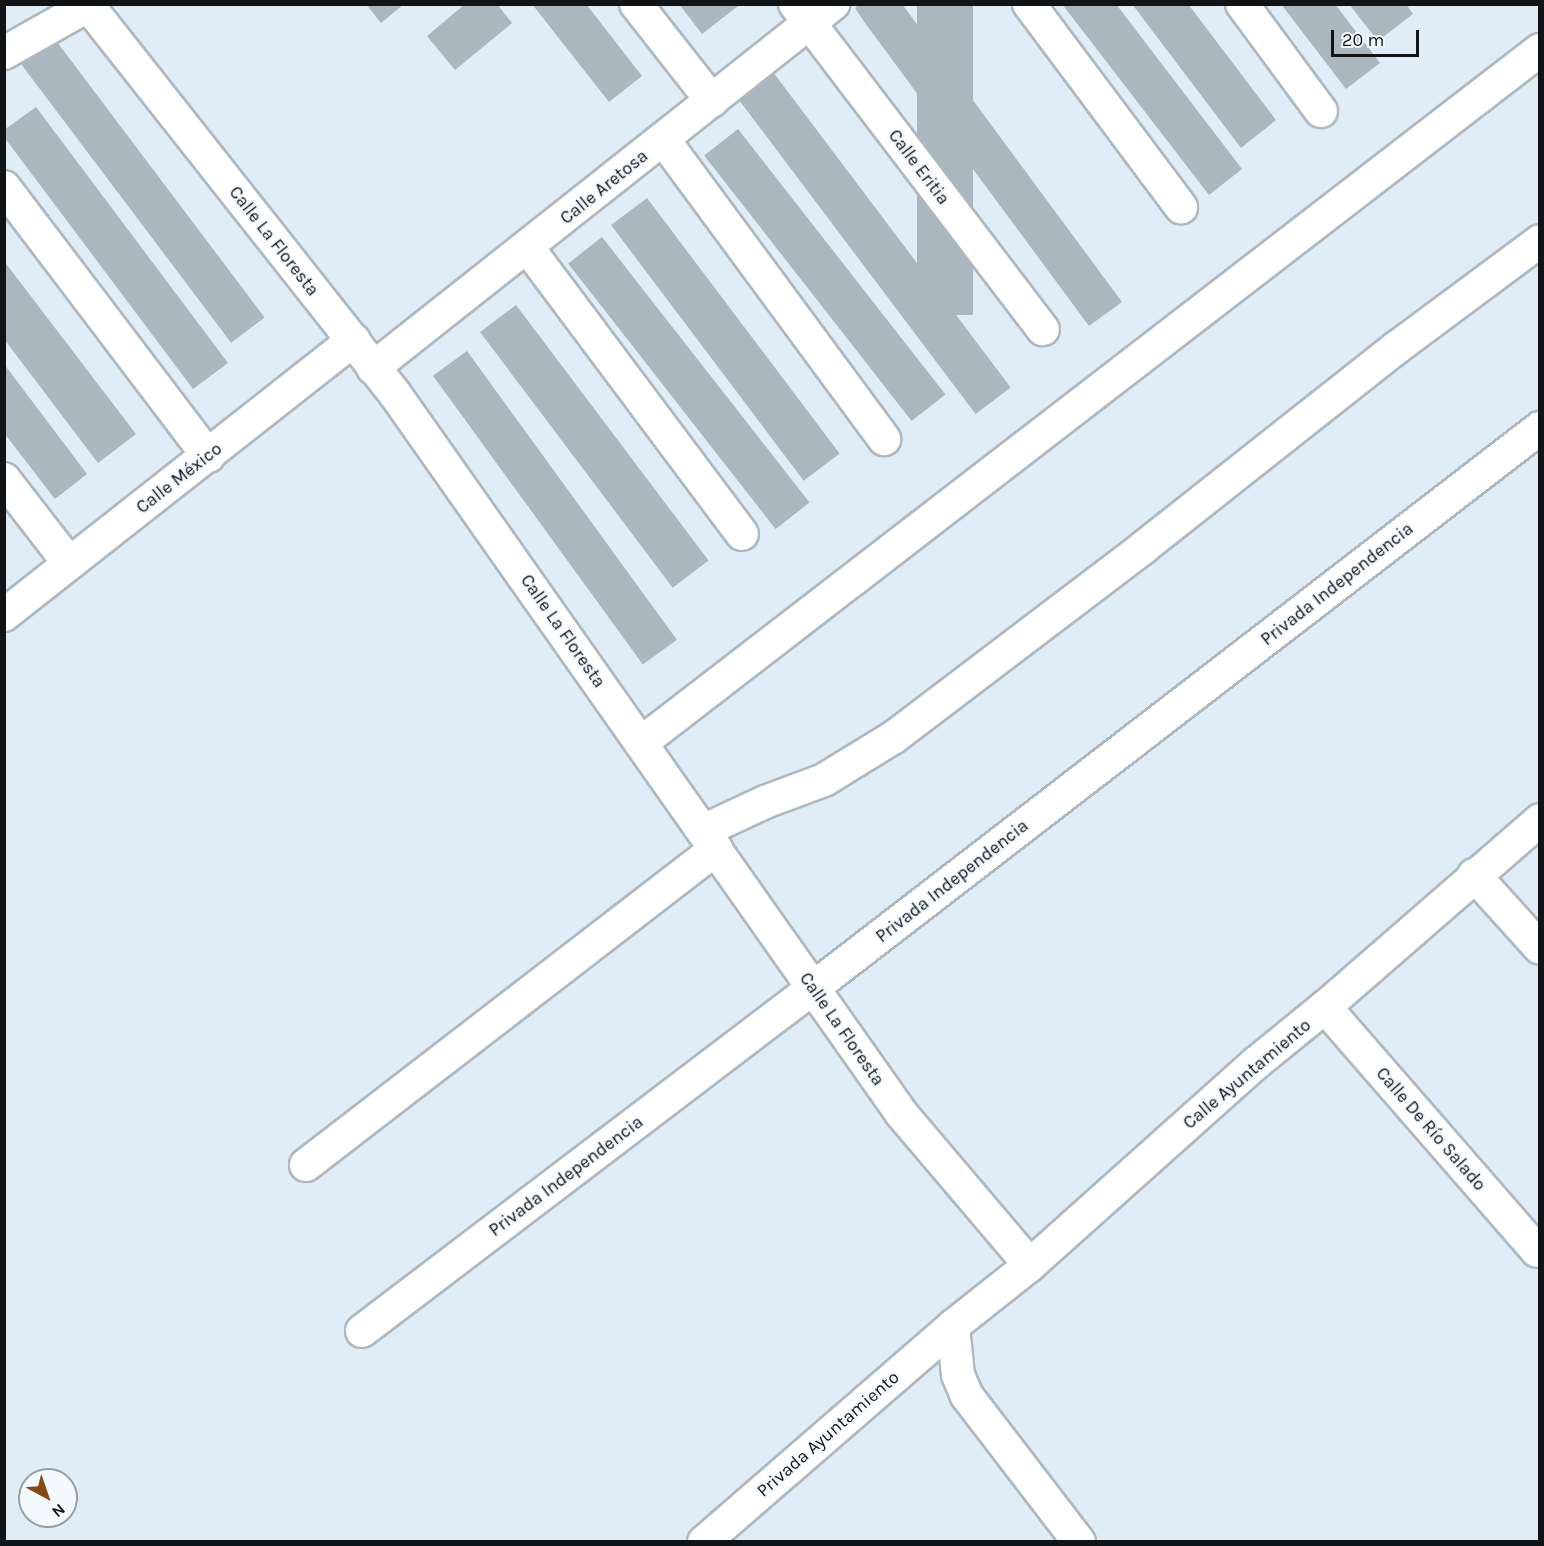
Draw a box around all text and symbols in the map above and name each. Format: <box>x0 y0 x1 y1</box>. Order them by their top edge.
scale bar <box>1334 18 1422 56</box>
text: 20 m <box>1342 29 1384 51</box>
street label: Calle Eritia <box>884 125 954 209</box>
street label: Calle Aretosa <box>556 145 652 229</box>
street label: Calle La Floresta <box>224 182 324 300</box>
street label: Calle México <box>132 438 226 518</box>
street label: Privada Independencia <box>1257 518 1417 650</box>
street label: Calle La Floresta <box>516 570 610 692</box>
street label: Privada Independencia <box>872 815 1032 947</box>
street label: Calle La Floresta <box>795 968 889 1090</box>
street label: Calle Ayuntamiento <box>1179 1014 1315 1134</box>
street label: Calle De Río Salado <box>1371 1063 1491 1195</box>
street label: Privada Independencia <box>485 1111 647 1241</box>
street label: Privada Ayuntamiento <box>753 1366 903 1502</box>
north arrow <box>18 1468 78 1528</box>
text: N <box>48 1500 69 1522</box>

